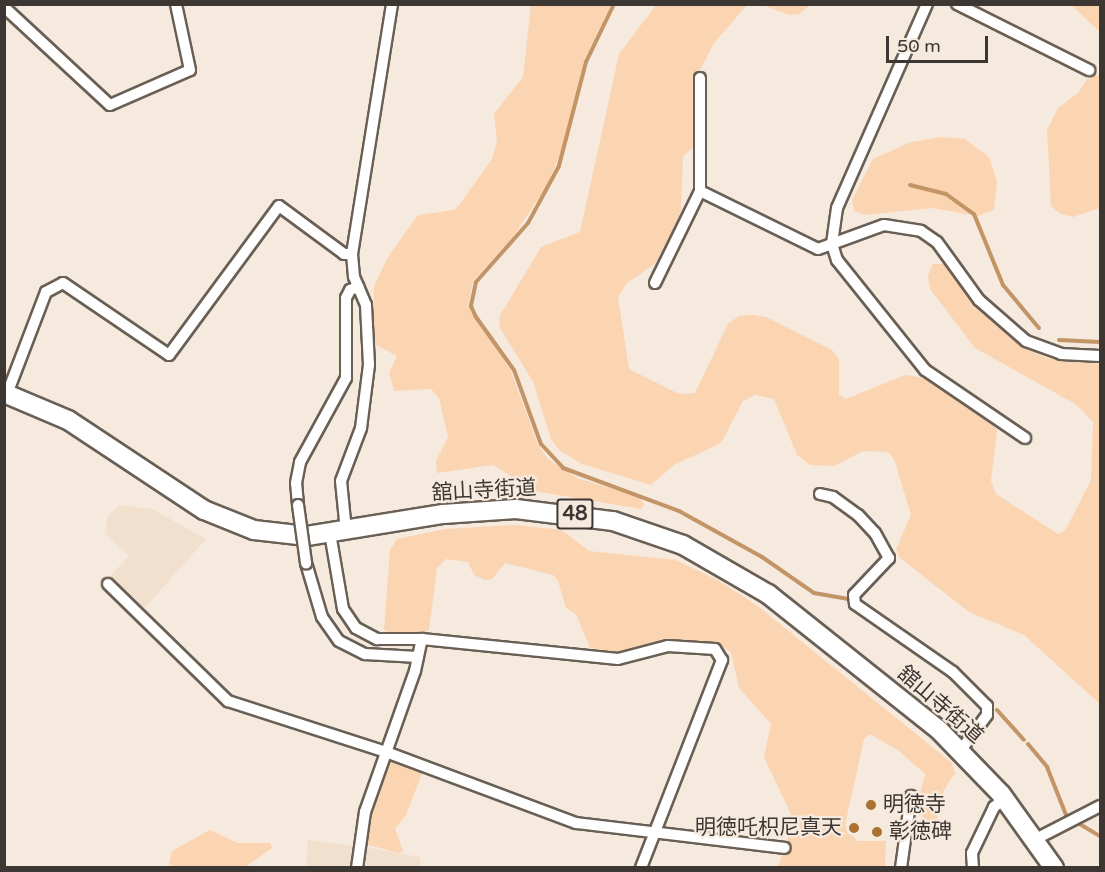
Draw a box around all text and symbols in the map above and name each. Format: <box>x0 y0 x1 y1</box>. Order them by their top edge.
scale bar <box>889 24 991 62</box>
text: 50 m <box>897 35 941 57</box>
street label: 舘山寺街道 <box>431 476 537 506</box>
road number: 48 <box>556 497 594 531</box>
street label: 舘山寺街道 <box>892 661 988 749</box>
place label: 明徳寺 <box>883 792 946 818</box>
marker: 明徳寺 <box>864 798 878 812</box>
place label: 明徳吒枳尼真天 <box>695 815 842 841</box>
place label: 彰徳碑 <box>889 819 952 845</box>
marker: 明徳吒枳尼真天 <box>847 821 861 835</box>
marker: 彰徳碑 <box>870 825 884 839</box>

